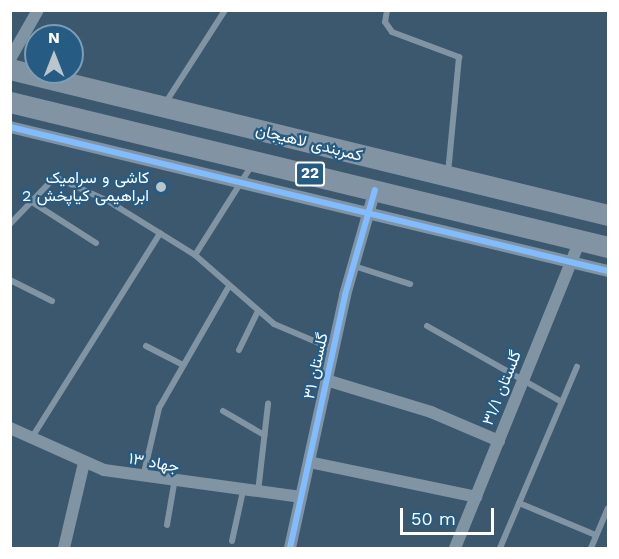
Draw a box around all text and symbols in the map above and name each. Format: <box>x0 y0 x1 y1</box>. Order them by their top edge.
north arrow <box>24 24 84 84</box>
text: N <box>48 28 60 47</box>
street label: کمربندی لاهیجان <box>254 120 364 166</box>
road number: 22 <box>295 162 325 186</box>
place label: کاشی و سرامیک ابراهيمی کیاپخش 2 <box>22 168 149 206</box>
marker: کاشی و سرامیک ابراهيمی کیاپخش 2 <box>154 180 168 194</box>
street label: گلستان ۳۱ <box>300 331 332 401</box>
street label: گلستان ۳۱/۱ <box>478 348 526 428</box>
street label: جهاد ۱۳ <box>127 449 181 477</box>
scale bar <box>403 496 498 534</box>
text: 50 m <box>411 508 456 529</box>

